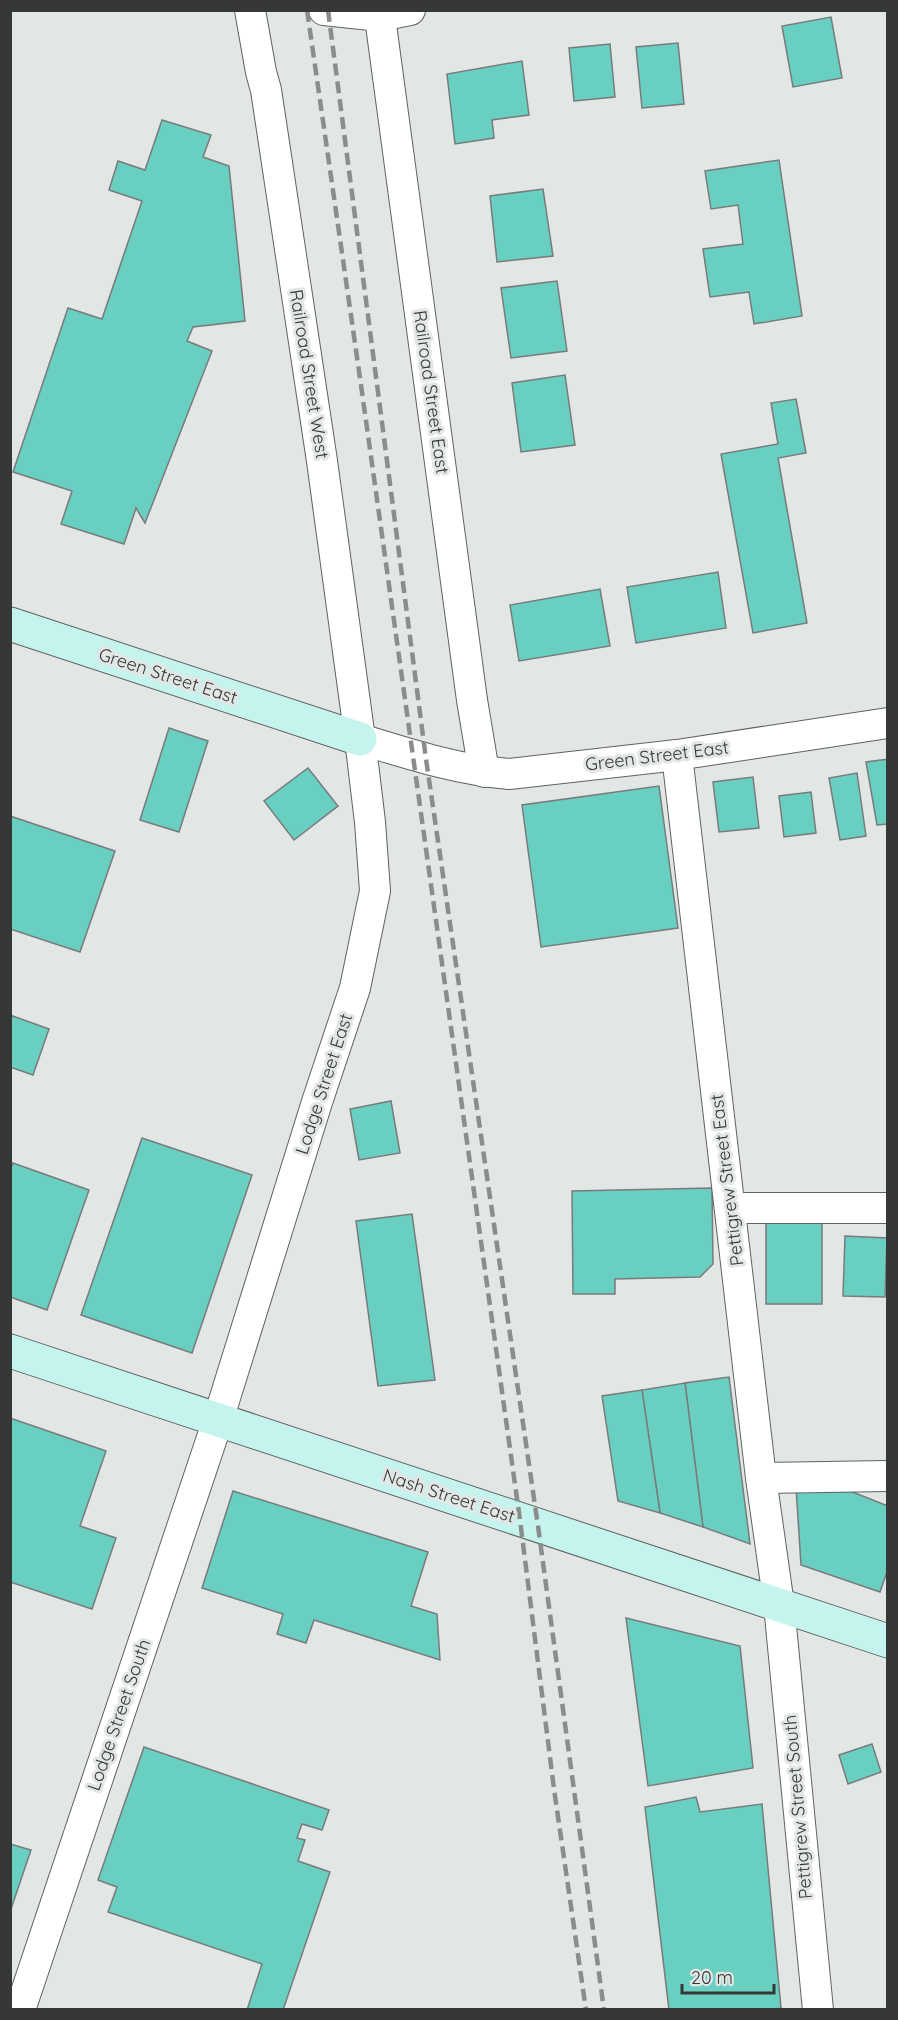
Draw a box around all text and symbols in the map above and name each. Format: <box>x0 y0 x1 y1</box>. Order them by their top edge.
street label: Railroad Street West <box>285 288 334 460</box>
street label: Railroad Street East <box>409 309 454 475</box>
street label: Green Street East <box>96 642 240 709</box>
street label: Green Street East <box>584 735 730 776</box>
street label: Lodge Street East <box>290 1010 357 1157</box>
street label: Pettigrew Street East <box>705 1093 748 1267</box>
street label: Nash Street East <box>380 1463 518 1528</box>
street label: Lodge Street South <box>82 1636 155 1794</box>
street label: Pettigrew Street South <box>778 1714 817 1900</box>
scale bar <box>682 1957 774 1995</box>
text: 20 m <box>691 1966 733 1989</box>

